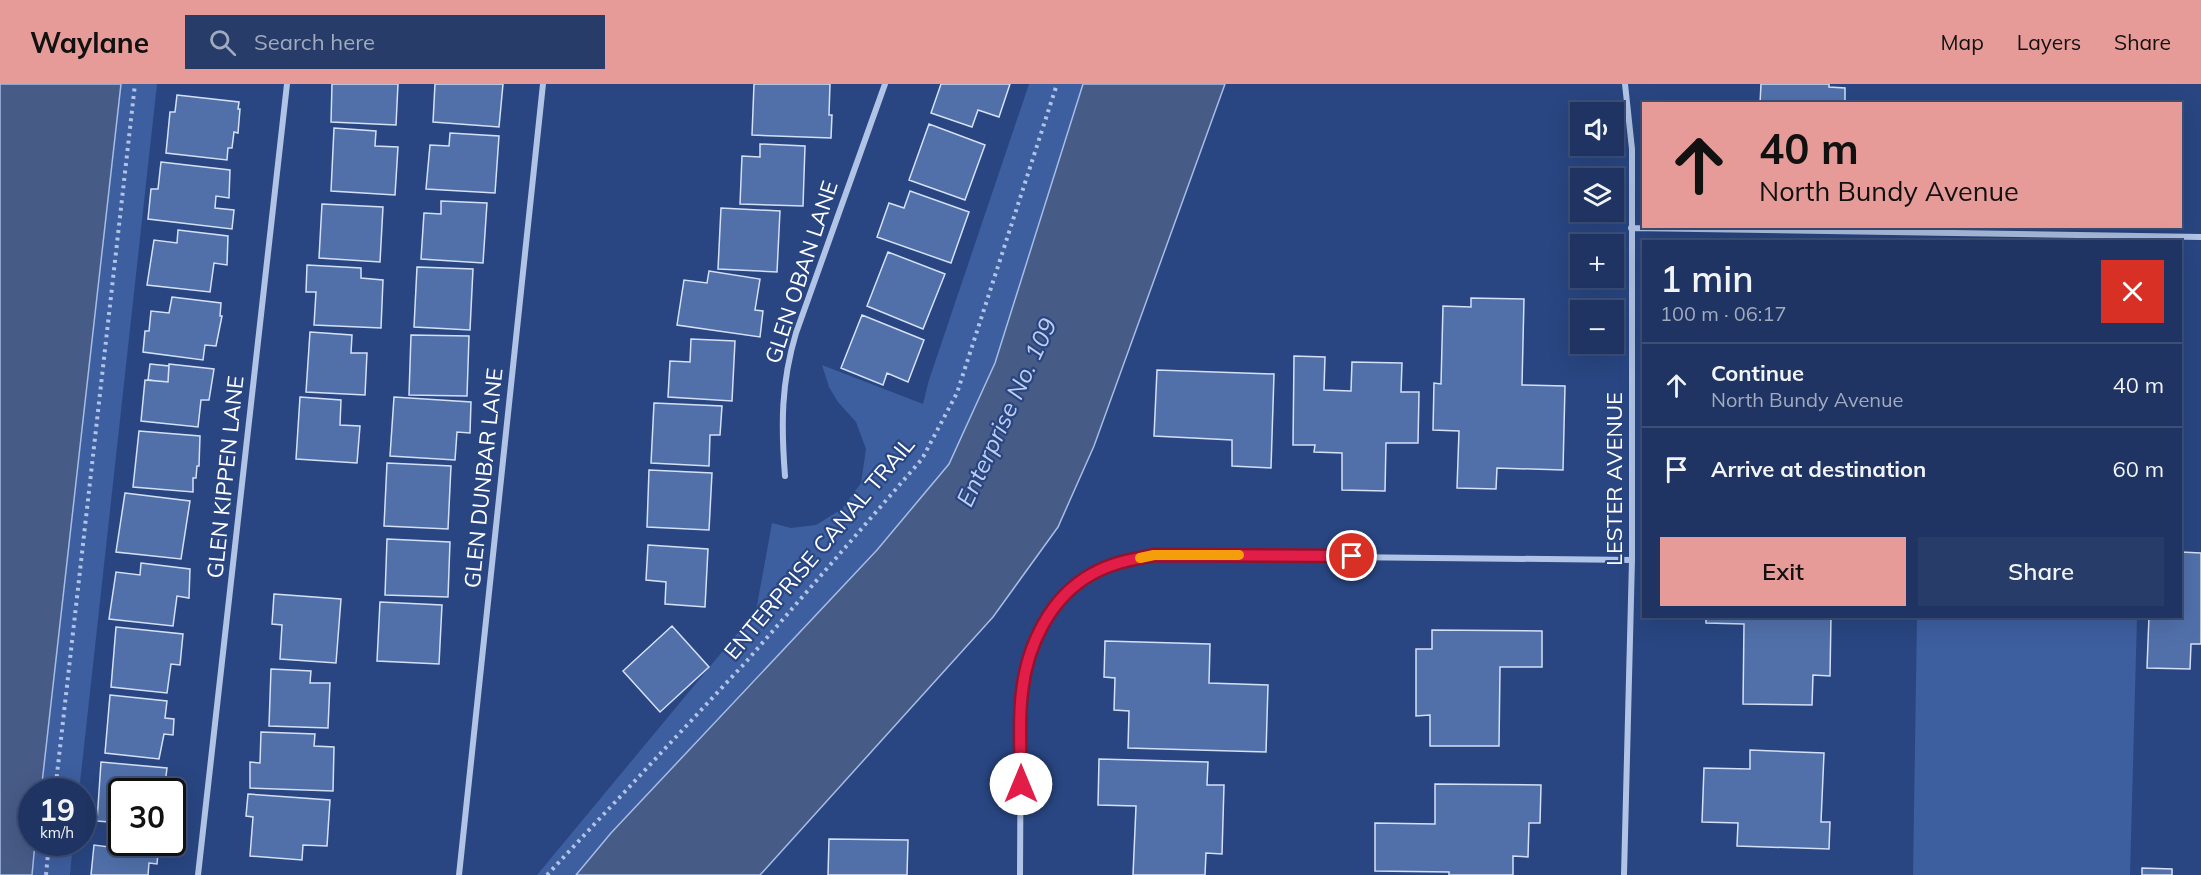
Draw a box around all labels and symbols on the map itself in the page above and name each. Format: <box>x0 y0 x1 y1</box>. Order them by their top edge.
street label: GLEN OBAN LANE <box>758 177 844 367</box>
water label: Enterprise No. 109 <box>949 313 1063 511</box>
street label: GLEN DUNBAR LANE <box>458 367 508 589</box>
street label: GLEN KIPPEN LANE <box>200 374 250 580</box>
street label: LESTER AVENUE <box>1600 392 1628 566</box>
street label: ENTERPRISE CANAL TRAIL <box>718 431 920 665</box>
pin <box>1326 530 1377 581</box>
position arrow <box>989 752 1053 816</box>
speed limit sign: 30 <box>108 778 186 856</box>

